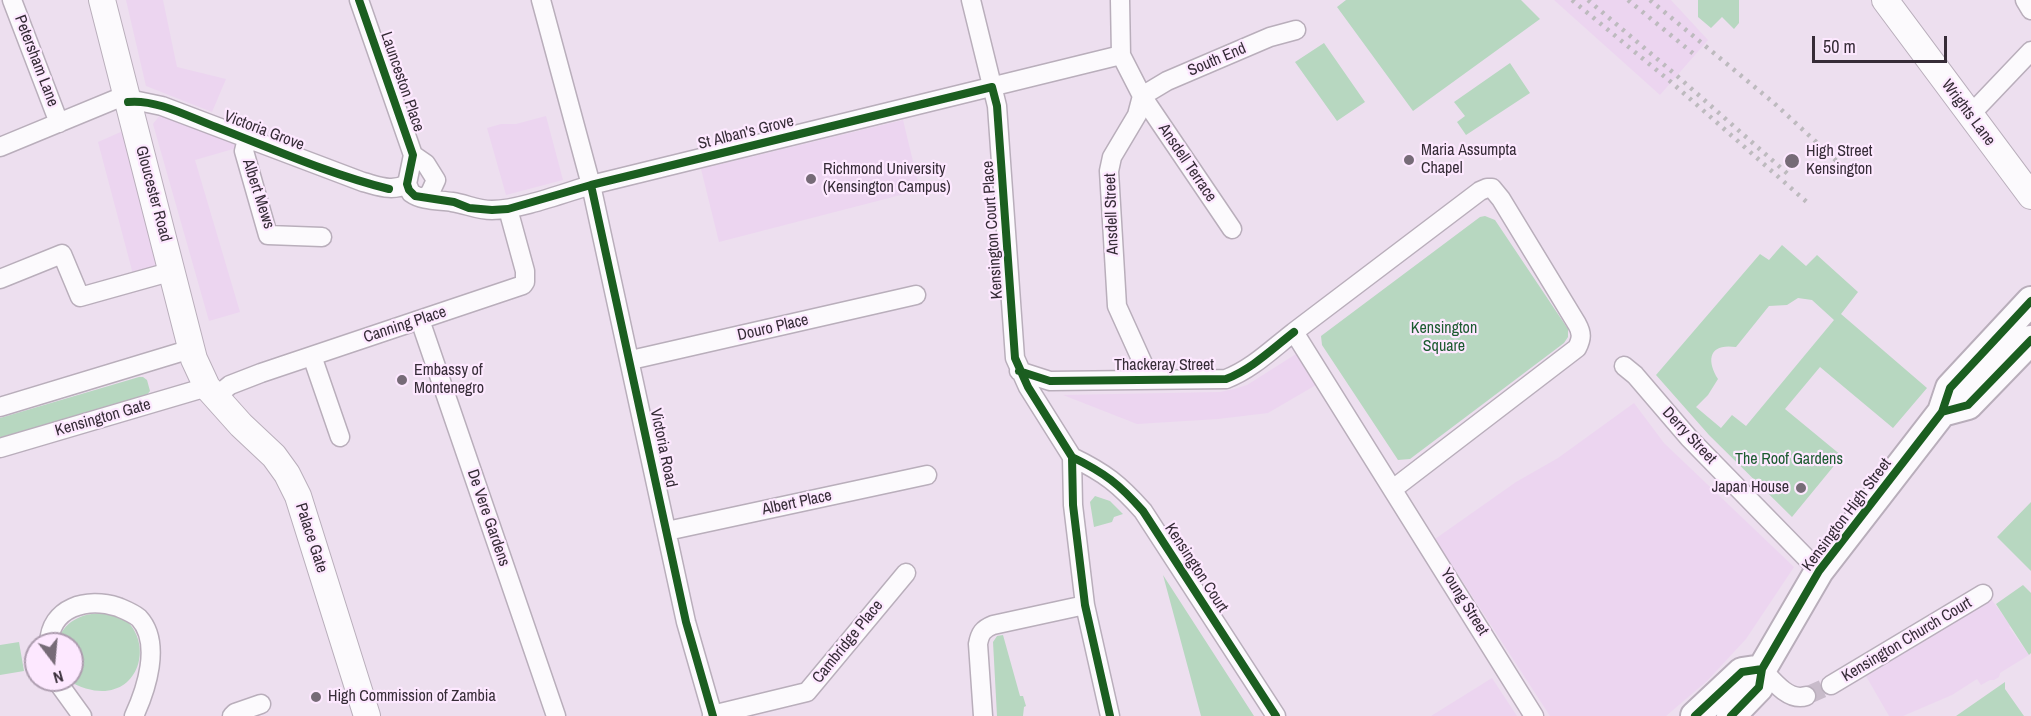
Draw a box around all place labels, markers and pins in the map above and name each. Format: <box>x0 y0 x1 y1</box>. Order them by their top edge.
place label: Maria Assumpta Chapel <box>1421 141 1517 179</box>
place label: High Street Kensington <box>1806 142 1872 180</box>
marker: High Street Kensington <box>1783 152 1801 170</box>
marker: Maria Assumpta Chapel <box>1402 153 1416 167</box>
place label: Richmond University (Kensington Campus) <box>823 160 951 198</box>
marker: Richmond University (Kensington Campus) <box>804 172 818 186</box>
place label: Embassy of Montenegro <box>414 361 484 399</box>
marker: Embassy of Montenegro <box>395 373 409 387</box>
place label: Japan House <box>1712 478 1789 498</box>
marker: Japan House <box>1794 481 1808 495</box>
place label: High Commission of Zambia <box>328 687 496 707</box>
marker: High Commission of Zambia <box>309 690 323 704</box>

